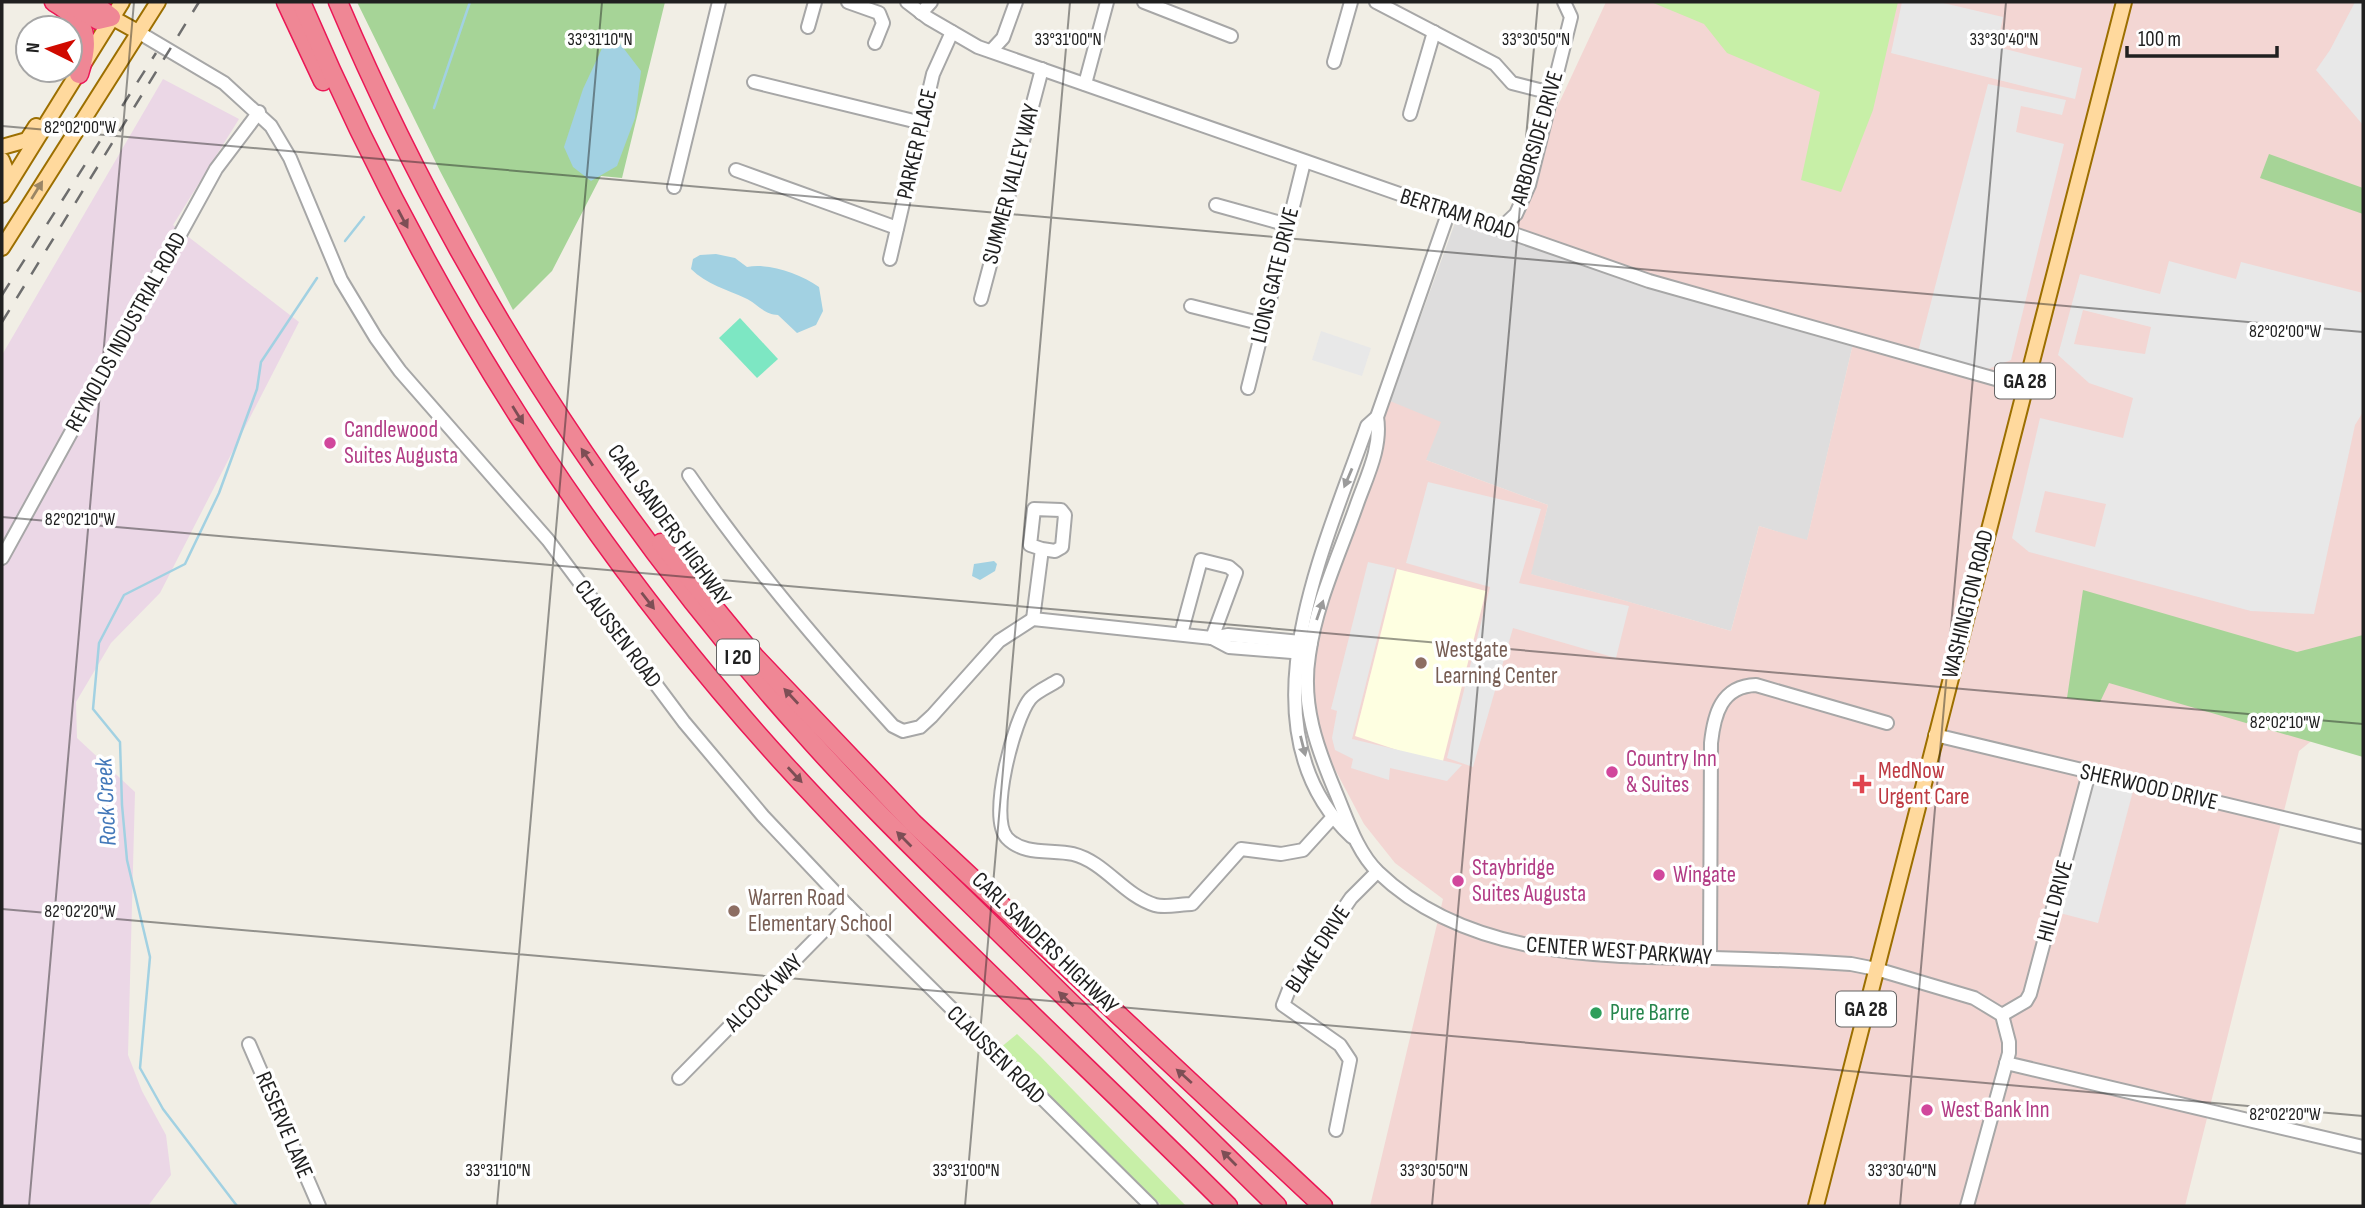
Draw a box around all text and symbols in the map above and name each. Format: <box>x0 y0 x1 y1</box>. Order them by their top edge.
north arrow <box>14 14 84 84</box>
scale bar <box>2127 14 2278 58</box>
text: 100 m <box>2138 27 2181 52</box>
text: 33°31'10"N <box>567 29 633 50</box>
text: 33°31'00"N <box>1034 29 1102 50</box>
text: 33°30'50"N <box>1502 29 1570 50</box>
text: 33°30'40"N <box>1970 29 2038 50</box>
text: N <box>22 42 45 54</box>
street label: ARBORSIDE DRIVE <box>1504 68 1569 209</box>
street label: PARKER PLACE <box>891 86 943 202</box>
street label: SUMMER VALLEY WAY <box>976 101 1046 267</box>
text: 82°02'00"W <box>44 117 116 138</box>
one-way arrow <box>30 180 43 200</box>
street label: BERTRAM ROAD <box>1397 182 1519 246</box>
street label: LIONS GATE DRIVE <box>1245 204 1305 346</box>
one-way arrow <box>397 209 409 228</box>
street label: REYNOLDS INDUSTRIAL ROAD <box>59 227 193 437</box>
text: 82°02'00"W <box>2249 321 2321 342</box>
road number: GA 28 <box>1995 364 2055 398</box>
one-way arrow <box>511 405 524 425</box>
place label: Candlewood Suites Augusta <box>344 416 458 470</box>
marker: Candlewood Suites Augusta <box>322 435 338 451</box>
street label: CARL SANDERS HIGHWAY <box>601 439 737 611</box>
one-way arrow <box>581 447 594 467</box>
one-way arrow <box>1343 468 1354 489</box>
text: 82°02'10"W <box>45 509 116 530</box>
street label: WASHINGTON ROAD <box>1936 527 2000 681</box>
street label: CLAUSSEN ROAD <box>568 574 668 694</box>
one-way arrow <box>641 592 656 610</box>
one-way arrow <box>1315 599 1326 620</box>
place label: Westgate Learning Center <box>1435 636 1558 690</box>
road number: I 20 <box>717 640 759 674</box>
marker: Westgate Learning Center <box>1413 655 1429 671</box>
one-way arrow <box>784 688 800 705</box>
text: 82°02'10"W <box>2250 712 2321 733</box>
one-way arrow <box>1298 735 1309 757</box>
place label: Country Inn & Suites <box>1626 745 1717 799</box>
water label: Rock Creek <box>89 756 123 847</box>
place label: MedNow Urgent Care <box>1878 757 1969 811</box>
street label: SHERWOOD DRIVE <box>2077 758 2221 816</box>
marker: Country Inn & Suites <box>1604 764 1620 780</box>
one-way arrow <box>786 766 802 783</box>
marker: MedNow Urgent Care <box>1852 774 1872 794</box>
one-way arrow <box>896 831 913 848</box>
place label: Staybridge Suites Augusta <box>1472 854 1586 908</box>
street label: HILL DRIVE <box>2031 857 2079 945</box>
place label: Wingate <box>1673 861 1736 889</box>
street label: CARL SANDERS HIGHWAY <box>966 866 1124 1020</box>
marker: Wingate <box>1651 867 1667 883</box>
marker: Staybridge Suites Augusta <box>1450 873 1466 889</box>
place label: Warren Road Elementary School <box>748 884 892 938</box>
street label: BLAKE DRIVE <box>1279 900 1357 998</box>
text: 82°02'20"W <box>44 901 116 922</box>
marker: Warren Road Elementary School <box>726 903 742 919</box>
street label: CENTER WEST PARKWAY <box>1525 931 1713 971</box>
street label: ALCOCK WAY <box>719 948 809 1038</box>
one-way arrow <box>1058 990 1075 1007</box>
road number: GA 28 <box>1836 992 1896 1026</box>
place label: Pure Barre <box>1610 999 1690 1027</box>
street label: CLAUSSEN ROAD <box>941 1000 1051 1110</box>
marker: Pure Barre <box>1588 1005 1604 1021</box>
street label: RESERVE LANE <box>249 1067 319 1183</box>
one-way arrow <box>1176 1068 1193 1084</box>
place label: West Bank Inn <box>1941 1096 2050 1124</box>
marker: West Bank Inn <box>1919 1102 1935 1118</box>
text: 82°02'20"W <box>2249 1104 2321 1125</box>
one-way arrow <box>1220 1150 1237 1167</box>
text: 33°31'10"N <box>465 1160 531 1181</box>
text: 33°31'00"N <box>932 1160 1000 1181</box>
text: 33°30'50"N <box>1400 1160 1468 1181</box>
text: 33°30'40"N <box>1868 1160 1936 1181</box>

